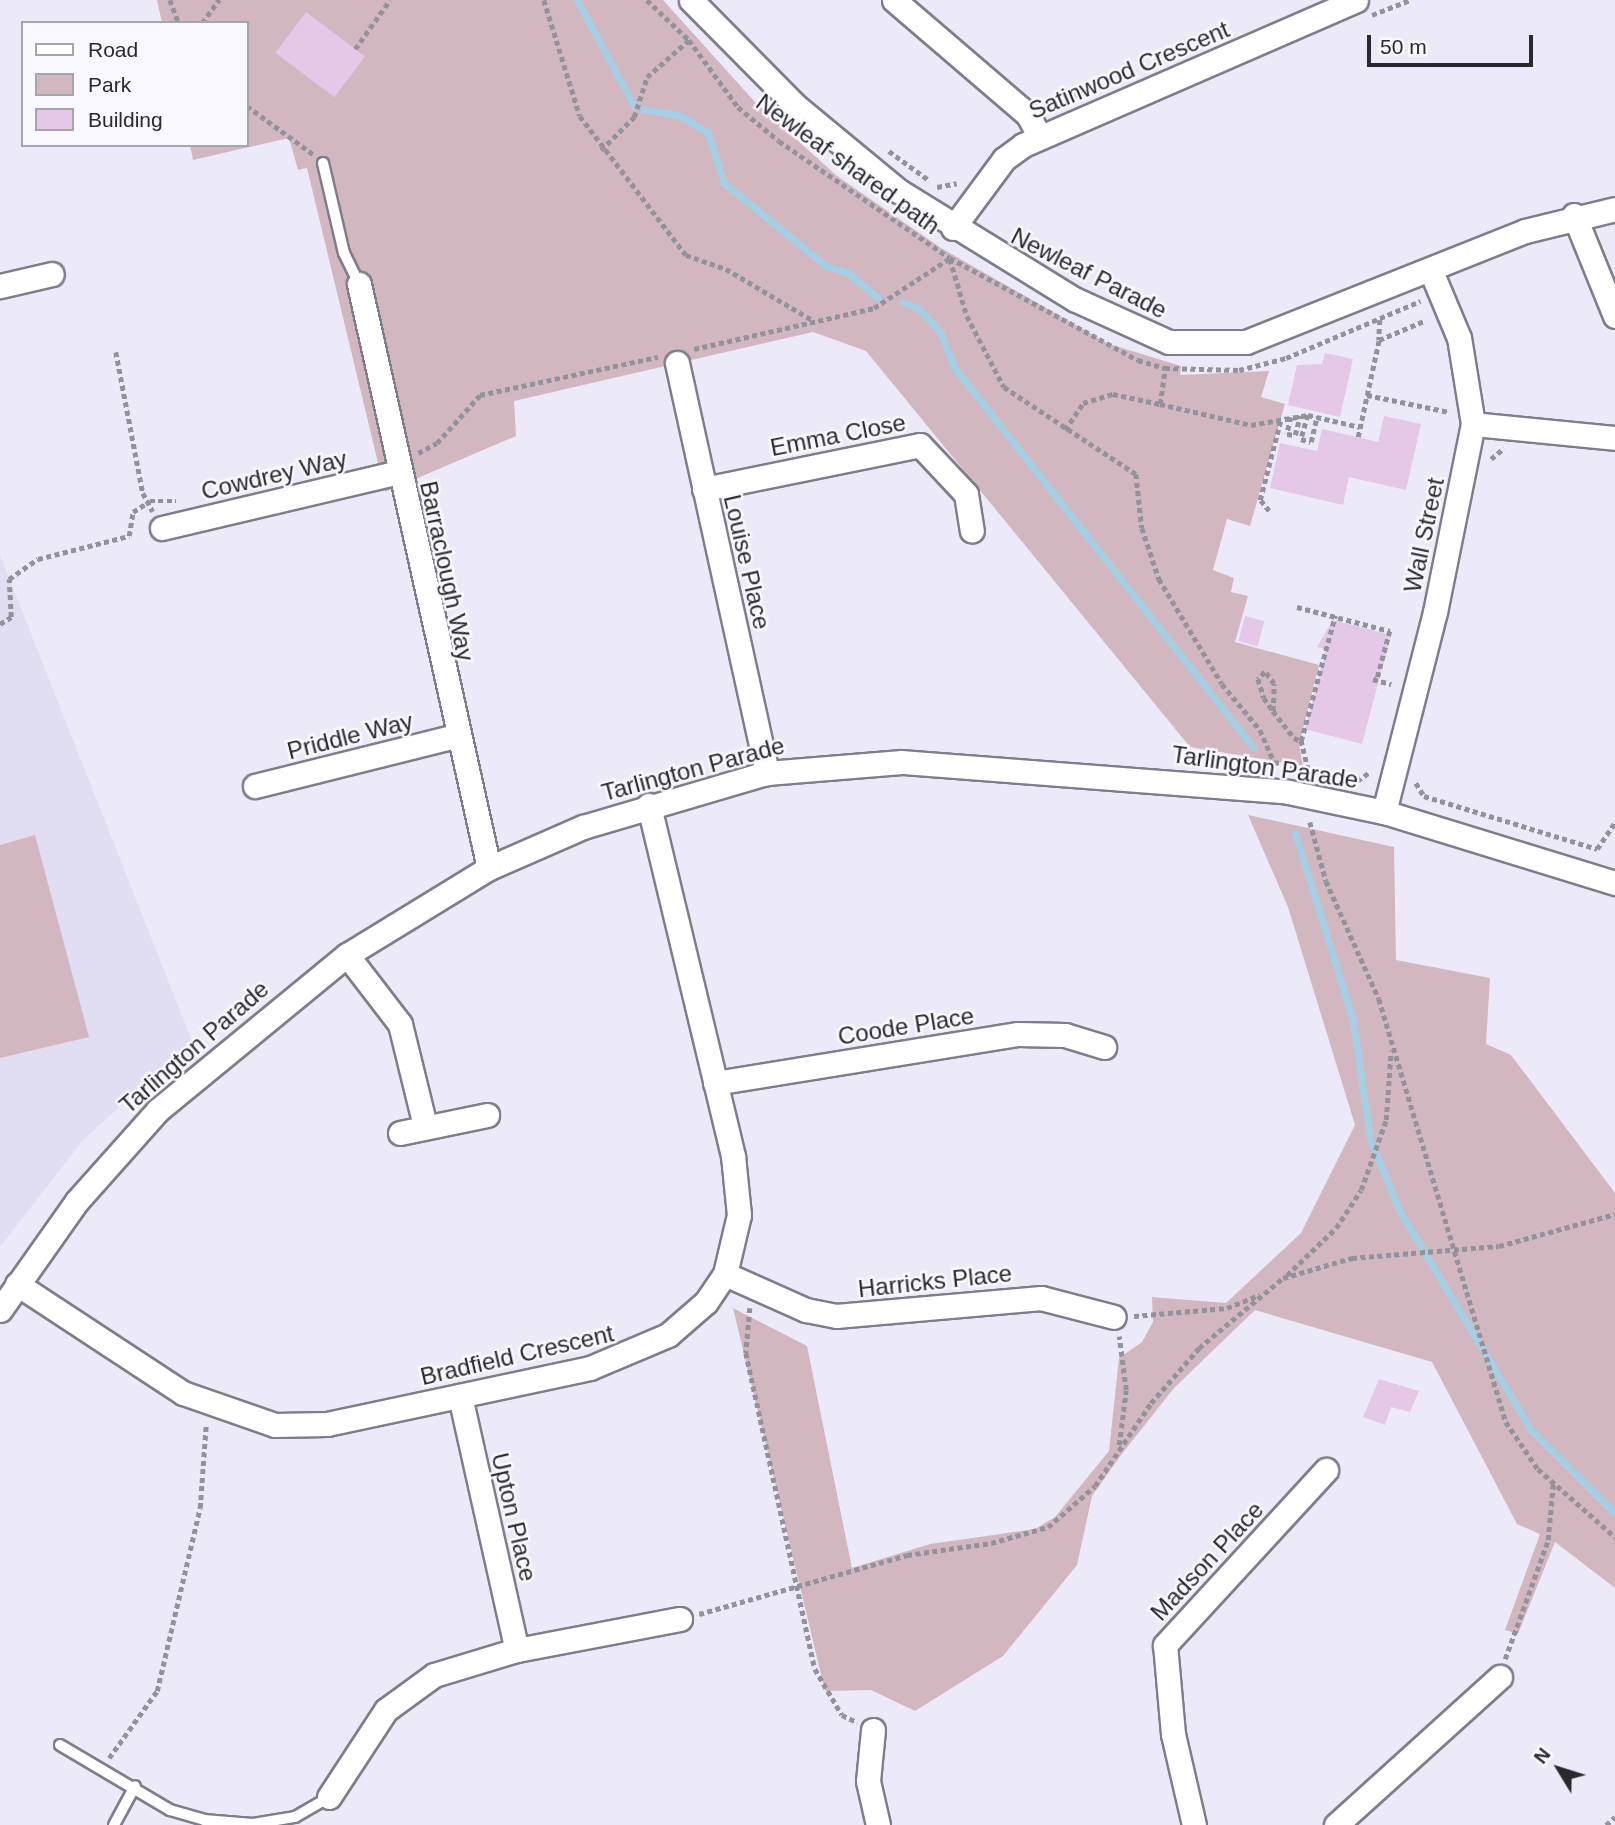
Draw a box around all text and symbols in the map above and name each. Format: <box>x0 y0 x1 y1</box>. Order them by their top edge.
street label: Satinwood Crescent <box>1025 15 1233 125</box>
legend <box>21 21 248 147</box>
scale bar <box>1370 21 1536 65</box>
text: 50 m <box>1380 35 1427 58</box>
text: Road <box>88 38 138 61</box>
text: Park <box>88 73 131 96</box>
street label: Newleaf shared path <box>750 88 946 240</box>
text: Building <box>88 108 163 131</box>
street label: Newleaf Parade <box>1006 221 1172 325</box>
street label: Emma Close <box>768 408 908 462</box>
street label: Cowdrey Way <box>198 444 350 506</box>
street label: Wall Street <box>1398 475 1450 595</box>
street label: Barraclough Way <box>414 478 480 664</box>
street label: Louise Place <box>718 492 776 632</box>
street label: Priddle Way <box>284 706 416 766</box>
street label: Tarlington Parade <box>598 731 788 807</box>
street label: Tarlington Parade <box>1170 740 1360 794</box>
street label: Tarlington Parade <box>114 974 274 1120</box>
street label: Coode Place <box>836 1001 976 1051</box>
street label: Harricks Place <box>857 1259 1013 1303</box>
street label: Bradfield Crescent <box>418 1319 616 1391</box>
street label: Upton Place <box>485 1450 543 1584</box>
street label: Madson Place <box>1145 1496 1269 1626</box>
north arrow <box>1524 1734 1594 1804</box>
text: N <box>1530 1744 1555 1768</box>

